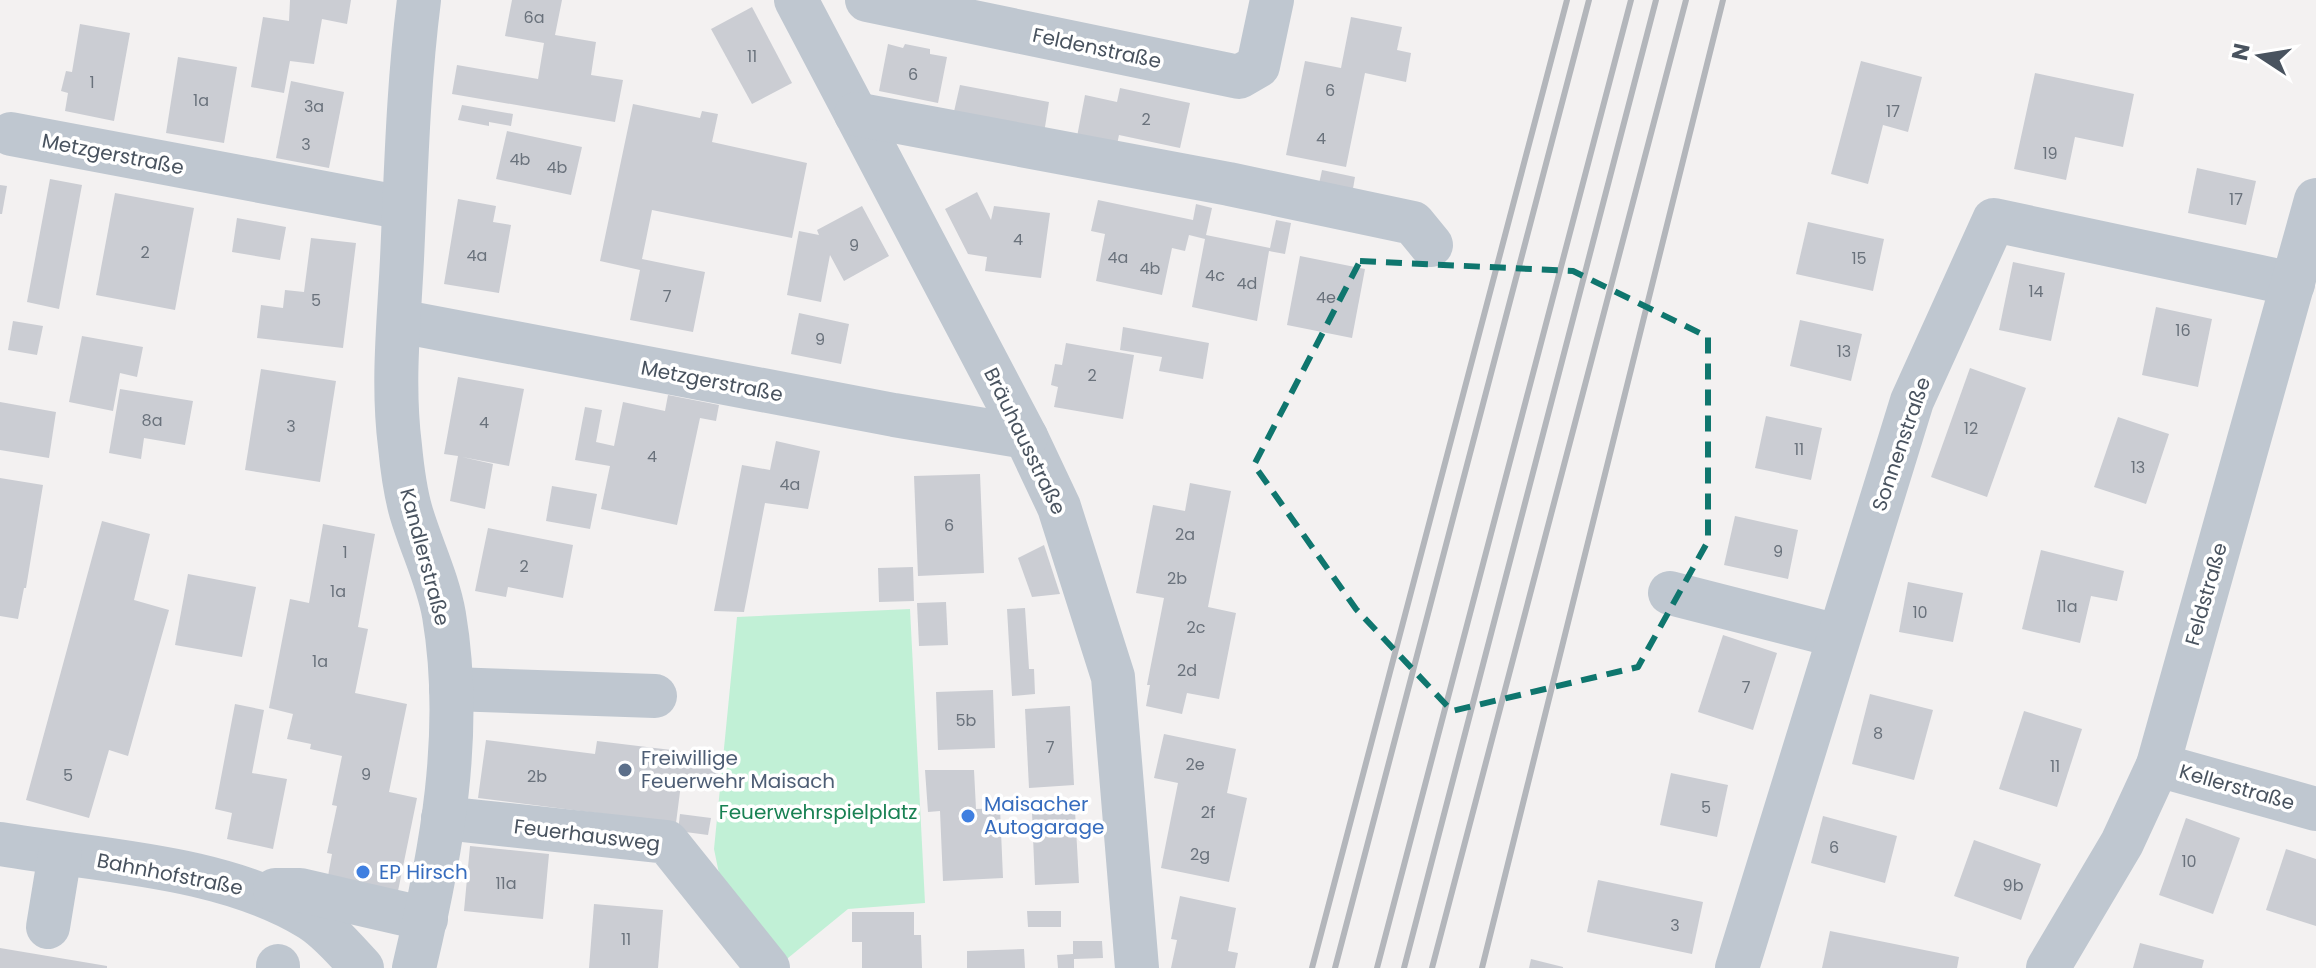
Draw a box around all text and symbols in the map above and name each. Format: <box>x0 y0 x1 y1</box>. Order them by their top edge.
house number: 6a <box>524 6 544 29</box>
north arrow <box>2220 16 2300 96</box>
street label: Feldenstraße <box>1030 21 1164 75</box>
text: N <box>2224 41 2258 63</box>
house number: 11 <box>747 45 757 68</box>
house number: 6 <box>908 63 918 86</box>
house number: 1 <box>89 71 95 94</box>
house number: 6 <box>1325 79 1335 102</box>
house number: 1a <box>193 89 209 112</box>
house number: 3a <box>304 95 324 118</box>
house number: 17 <box>1886 100 1900 123</box>
house number: 2 <box>1141 108 1151 131</box>
street label: Metzgerstraße <box>40 127 186 181</box>
house number: 4 <box>1316 127 1326 150</box>
house number: 3 <box>301 133 311 156</box>
house number: 19 <box>2042 142 2058 165</box>
house number: 4b <box>510 148 531 171</box>
house number: 4b <box>547 156 568 179</box>
house number: 17 <box>2229 188 2243 211</box>
house number: 4 <box>1013 228 1023 251</box>
house number: 9 <box>849 234 859 257</box>
house number: 2 <box>140 241 150 264</box>
house number: 4a <box>467 244 487 267</box>
house number: 4a <box>1108 246 1128 269</box>
house number: 15 <box>1851 247 1867 270</box>
house number: 4b <box>1140 257 1161 280</box>
house number: 4c <box>1205 264 1225 287</box>
house number: 4d <box>1237 272 1257 295</box>
house number: 14 <box>2028 280 2044 303</box>
house number: 7 <box>663 285 672 308</box>
house number: 4e <box>1316 286 1336 309</box>
house number: 5 <box>311 289 321 312</box>
house number: 16 <box>2175 319 2191 342</box>
house number: 9 <box>815 328 825 351</box>
house number: 13 <box>1837 340 1851 363</box>
street label: Metzgerstraße <box>639 354 785 408</box>
street label: Bräuhausstraße <box>977 363 1073 519</box>
house number: 2 <box>1087 364 1097 387</box>
street label: Sonnenstraße <box>1865 373 1937 515</box>
house number: 8a <box>142 409 162 432</box>
house number: 4 <box>479 411 489 434</box>
house number: 3 <box>286 415 296 438</box>
house number: 12 <box>1964 417 1978 440</box>
house number: 11 <box>1794 438 1804 461</box>
house number: 4 <box>647 445 657 468</box>
house number: 13 <box>2131 456 2145 479</box>
house number: 4a <box>780 473 800 496</box>
street label: Kandlerstraße <box>393 485 457 629</box>
house number: 6 <box>944 514 954 537</box>
house number: 2a <box>1175 523 1195 546</box>
street label: Feldstraße <box>2178 539 2234 649</box>
house number: 9 <box>1773 540 1783 563</box>
house number: 1 <box>342 541 348 564</box>
house number: 2 <box>519 555 529 578</box>
house number: 2b <box>1167 567 1187 590</box>
house number: 1a <box>330 580 346 603</box>
house number: 11a <box>2056 595 2078 618</box>
house number: 10 <box>1912 601 1928 624</box>
house number: 2c <box>1187 616 1206 639</box>
house number: 1a <box>312 650 328 673</box>
house number: 2d <box>1177 659 1197 682</box>
house number: 7 <box>1742 676 1751 699</box>
house number: 5b <box>956 709 977 732</box>
house number: 8 <box>1873 722 1883 745</box>
house number: 7 <box>1046 736 1055 759</box>
place label: Freiwillige Feuerwehr Maisach <box>641 744 835 795</box>
house number: 2e <box>1185 753 1205 776</box>
house number: 11 <box>2050 755 2060 778</box>
street label: Kellerstraße <box>2176 757 2298 817</box>
marker: Freiwillige Feuerwehr Maisach <box>616 761 634 779</box>
house number: 9 <box>361 763 371 786</box>
house number: 5 <box>63 764 73 787</box>
house number: 2b <box>527 765 547 788</box>
place label: Maisacher Autogarage <box>984 790 1104 841</box>
house number: 5 <box>1701 796 1711 819</box>
park label: Feuerwehrspielplatz <box>719 798 917 826</box>
house number: 2f <box>1201 801 1215 824</box>
marker: Maisacher Autogarage <box>959 807 977 825</box>
street label: Feuerhausweg <box>512 812 662 858</box>
house number: 6 <box>1829 836 1839 859</box>
house number: 2g <box>1190 843 1210 866</box>
street label: Bahnhofstraße <box>95 846 245 902</box>
house number: 10 <box>2181 850 2197 873</box>
place label: EP Hirsch <box>379 858 468 886</box>
marker: EP Hirsch <box>354 863 372 881</box>
house number: 11a <box>495 872 517 895</box>
house number: 9b <box>2003 874 2024 897</box>
house number: 3 <box>1670 914 1680 937</box>
house number: 11 <box>621 928 631 951</box>

